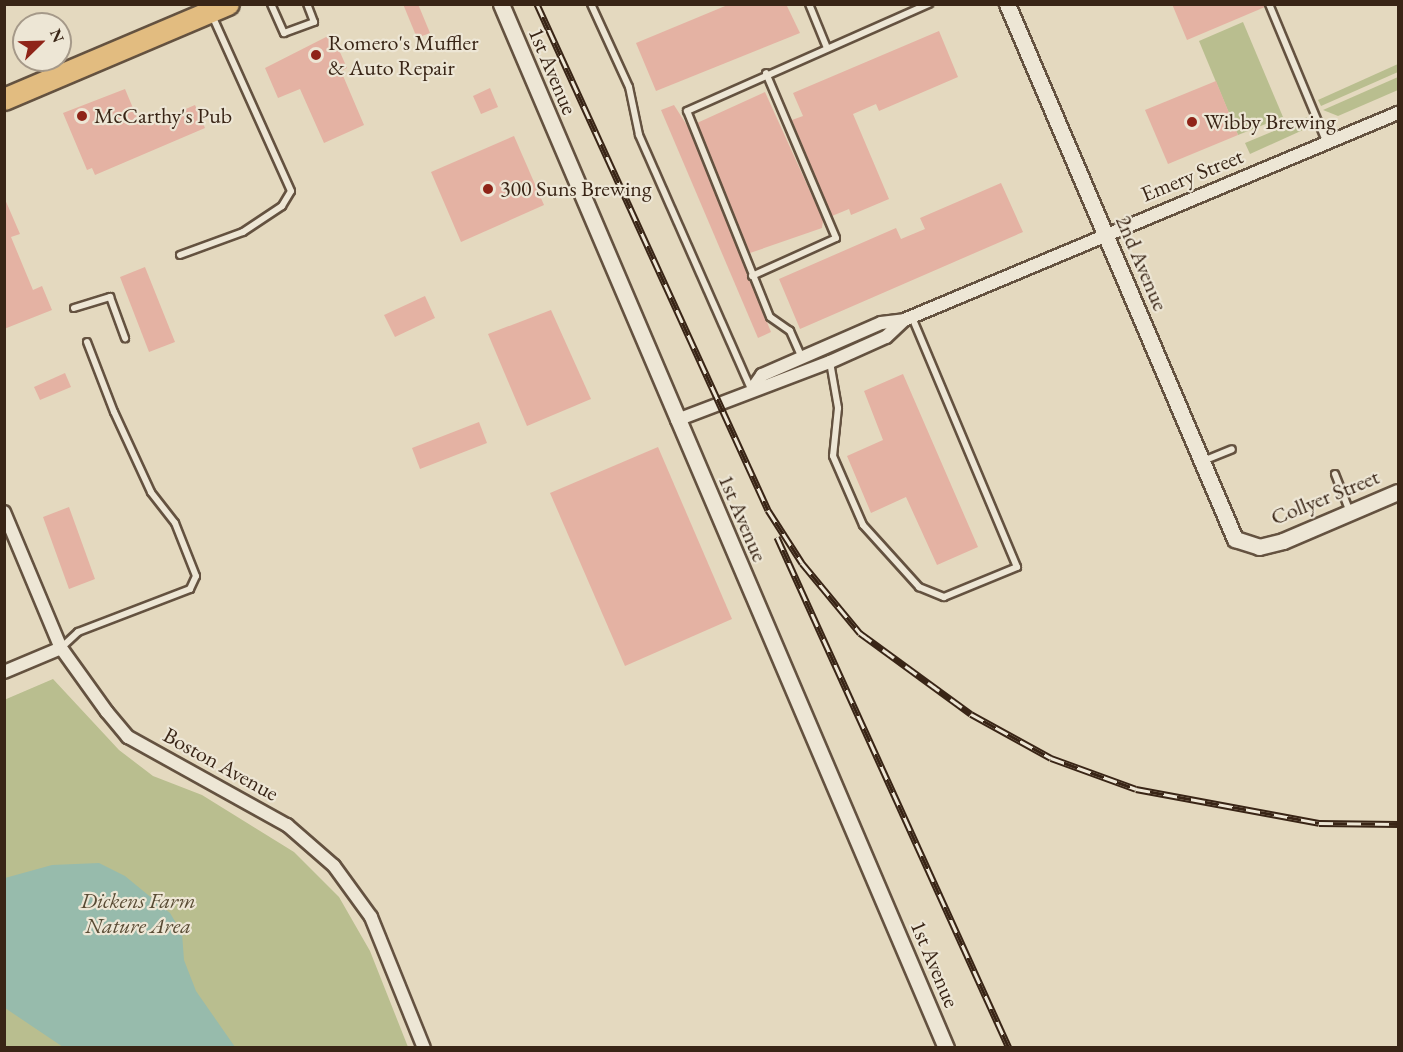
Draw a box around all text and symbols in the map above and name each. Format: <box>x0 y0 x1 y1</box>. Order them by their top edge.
north arrow <box>12 12 72 72</box>
street label: 1st Avenue <box>523 23 583 119</box>
text: N <box>45 25 69 46</box>
place label: Romero's Muffler & Auto Repair <box>328 29 479 80</box>
marker: Romero's Muffler & Auto Repair <box>309 48 323 62</box>
place label: McCarthy's Pub <box>94 103 232 129</box>
marker: McCarthy's Pub <box>75 109 89 123</box>
place label: Wibby Brewing <box>1204 109 1336 135</box>
marker: Wibby Brewing <box>1185 115 1199 129</box>
street label: Emery Street <box>1137 143 1247 207</box>
place label: 300 Suns Brewing <box>500 176 652 202</box>
marker: 300 Suns Brewing <box>481 182 495 196</box>
street label: 2nd Avenue <box>1110 211 1174 315</box>
street label: Collyer Street <box>1267 463 1383 531</box>
street label: 1st Avenue <box>713 470 773 566</box>
street label: Boston Avenue <box>159 721 283 807</box>
park label: Dickens Farm Nature Area <box>80 887 196 938</box>
street label: 1st Avenue <box>905 916 965 1012</box>

